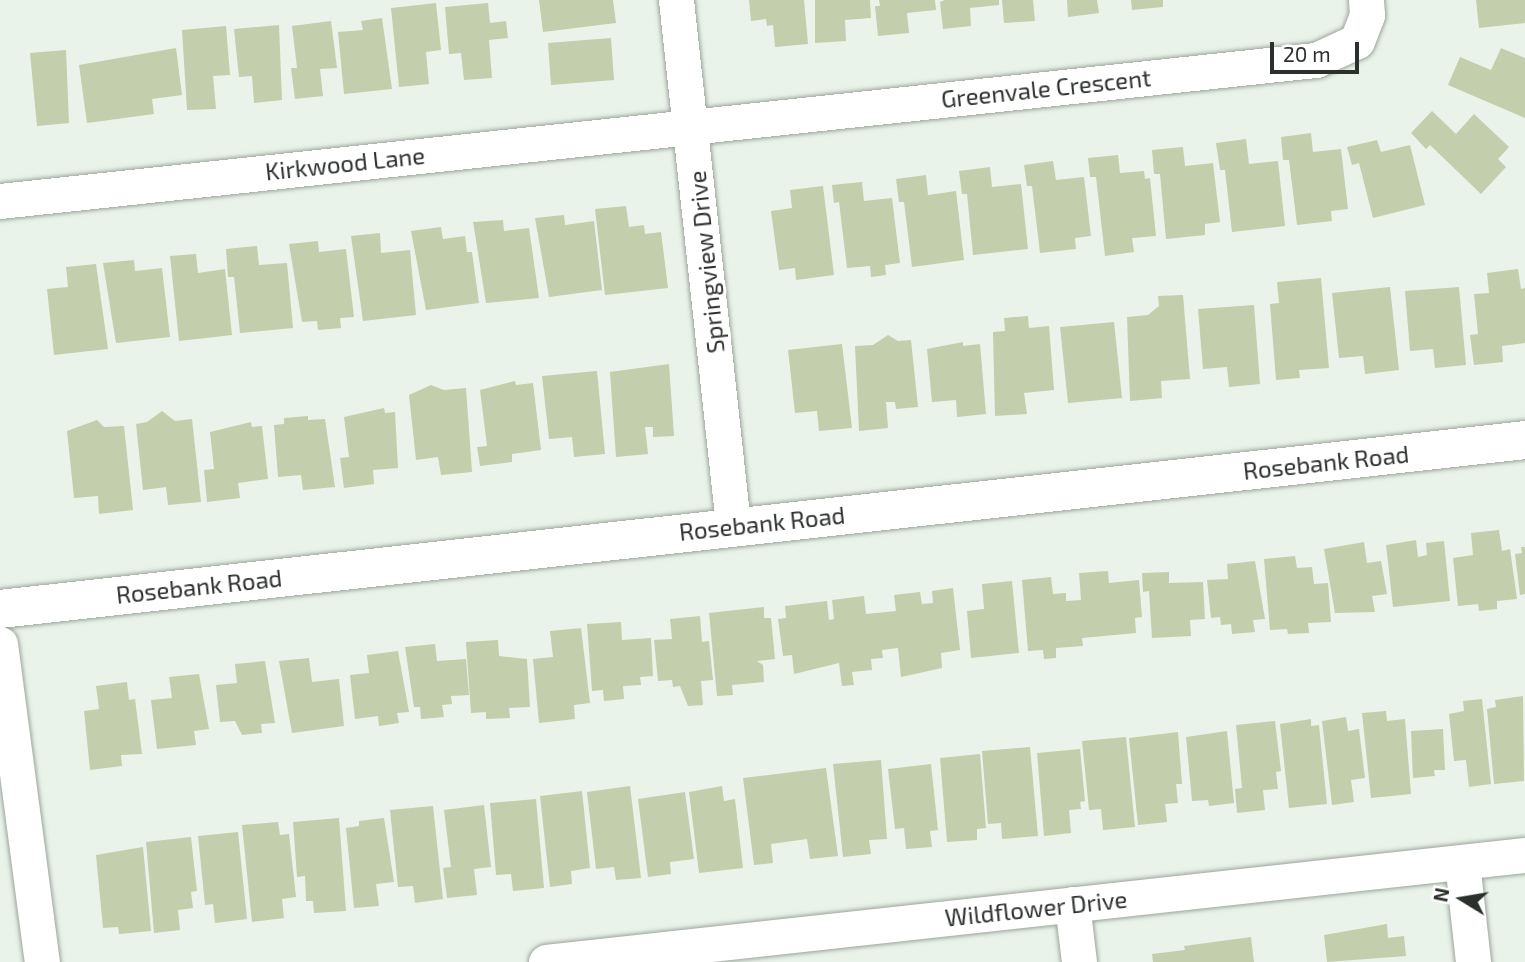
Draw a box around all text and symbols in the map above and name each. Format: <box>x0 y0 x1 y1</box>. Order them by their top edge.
scale bar <box>1273 28 1362 72</box>
text: 20 m <box>1283 41 1331 66</box>
street label: Greenvale Crescent <box>940 63 1152 113</box>
street label: Kirkwood Lane <box>264 140 426 186</box>
street label: Springview Drive <box>682 169 730 355</box>
street label: Rosebank Road <box>1241 439 1411 485</box>
street label: Rosebank Road <box>677 500 847 546</box>
street label: Rosebank Road <box>114 563 284 609</box>
north arrow <box>1427 864 1497 934</box>
street label: Wildflower Drive <box>943 884 1129 932</box>
text: N <box>1428 886 1453 904</box>

